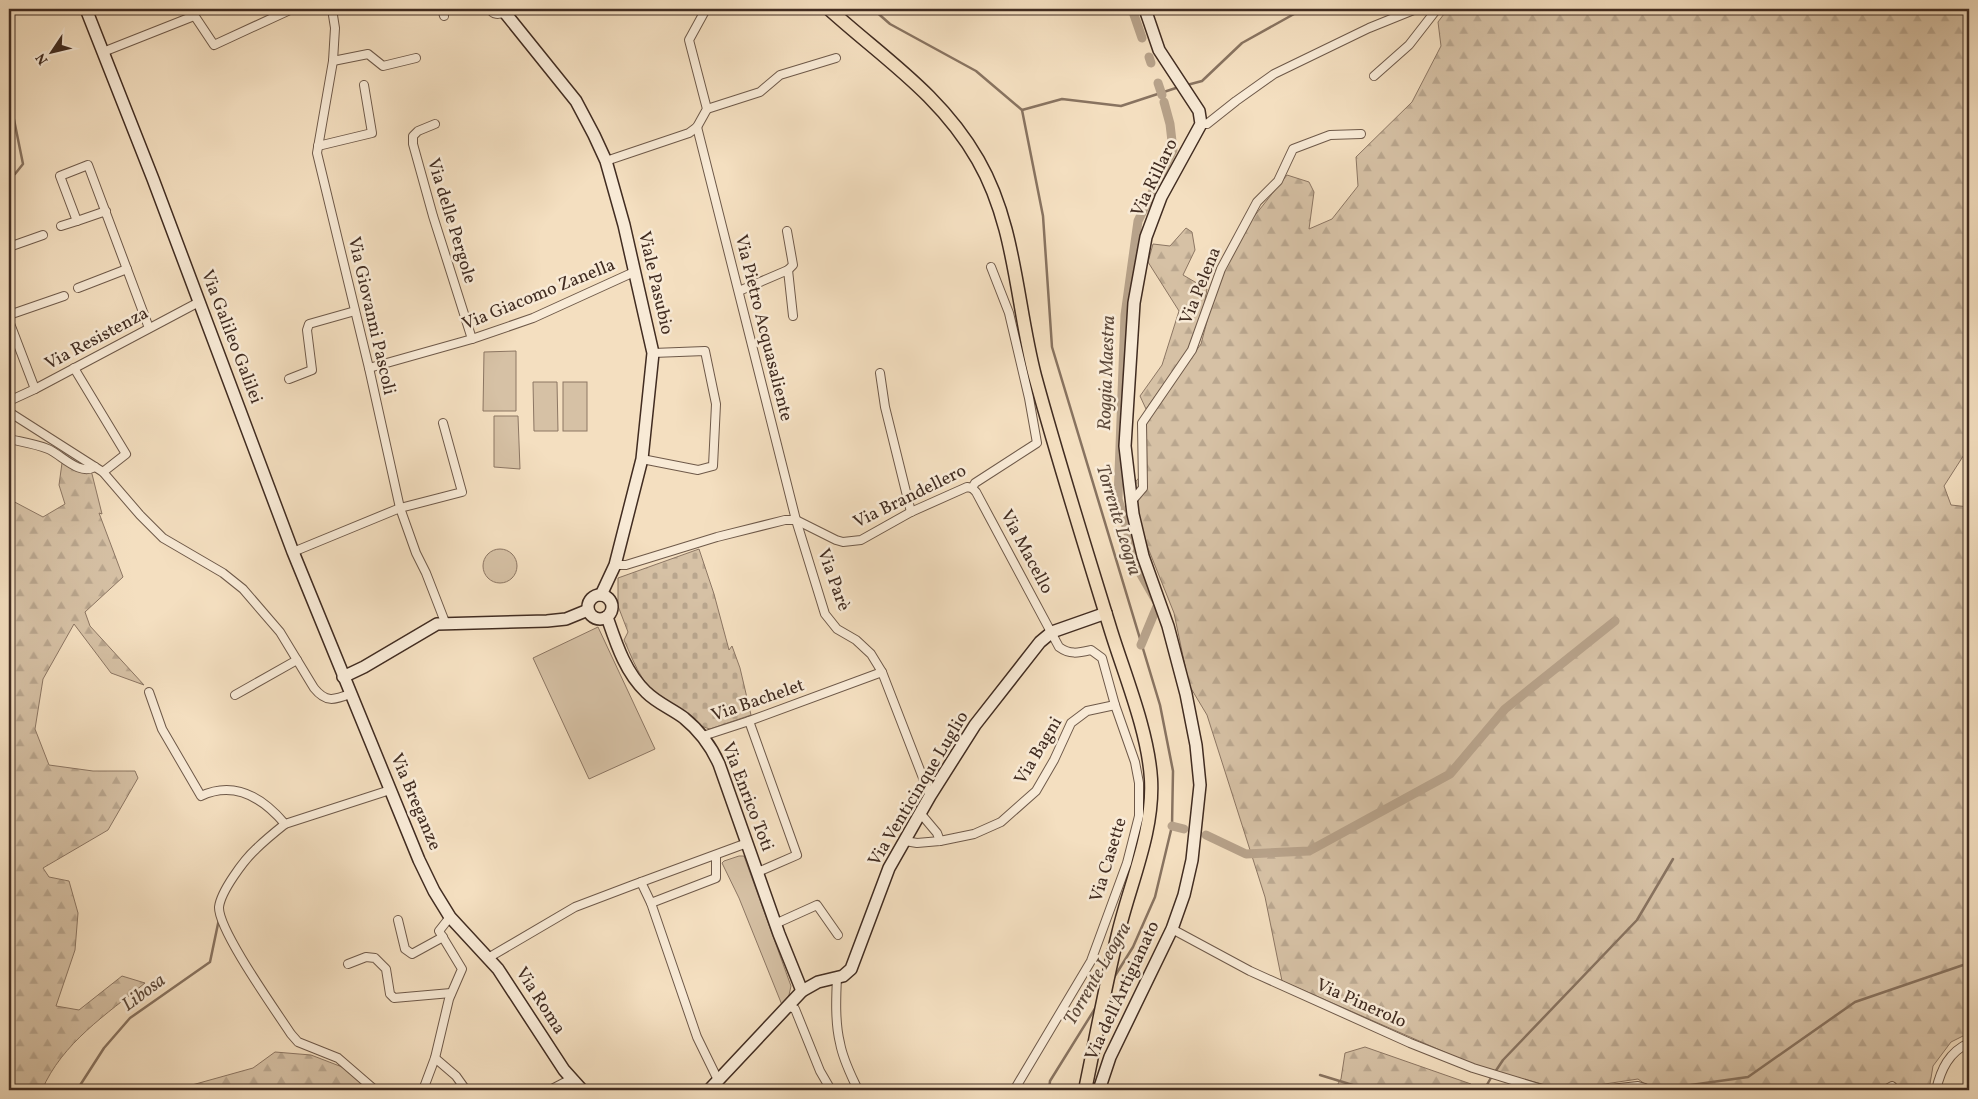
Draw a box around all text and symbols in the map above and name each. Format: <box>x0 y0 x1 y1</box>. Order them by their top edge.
north arrow <box>28 28 78 78</box>
text: N <box>32 49 53 68</box>
street label: Via Rillaro <box>1125 135 1185 221</box>
street label: Via delle Pergole <box>420 155 482 287</box>
street label: Viale Pasubio <box>631 229 679 337</box>
street label: Via Pietro Acquasaliente <box>728 232 798 424</box>
street label: Via Giovanni Pascoli <box>341 234 401 398</box>
street label: Via Pelena <box>1174 243 1228 329</box>
street label: Via Giacomo Zanella <box>459 253 619 337</box>
street label: Via Galileo Galilei <box>194 266 268 408</box>
street label: Via Resistenza <box>41 301 153 377</box>
water label: Roggia Maestra <box>1092 315 1122 431</box>
street label: Via Brandellero <box>849 459 971 535</box>
water label: Torrente Leogra <box>1089 461 1147 579</box>
street label: Via Macello <box>993 505 1059 599</box>
street label: Via Parè <box>810 545 856 615</box>
street label: Via Bachelet <box>708 673 808 729</box>
street label: Via Venticinque Luglio <box>863 707 975 871</box>
street label: Via Bagni <box>1009 712 1069 790</box>
street label: Via Enrico Toti <box>715 739 779 855</box>
street label: Via Breganze <box>383 750 447 854</box>
street label: Via Casette <box>1084 815 1134 905</box>
street label: Via dell'Artigianato <box>1080 917 1166 1065</box>
water label: Torrente Leogra <box>1058 918 1138 1030</box>
street label: Via Roma <box>509 962 571 1040</box>
water label: Libosa <box>117 968 171 1018</box>
street label: Via Pinerolo <box>1312 973 1410 1035</box>

